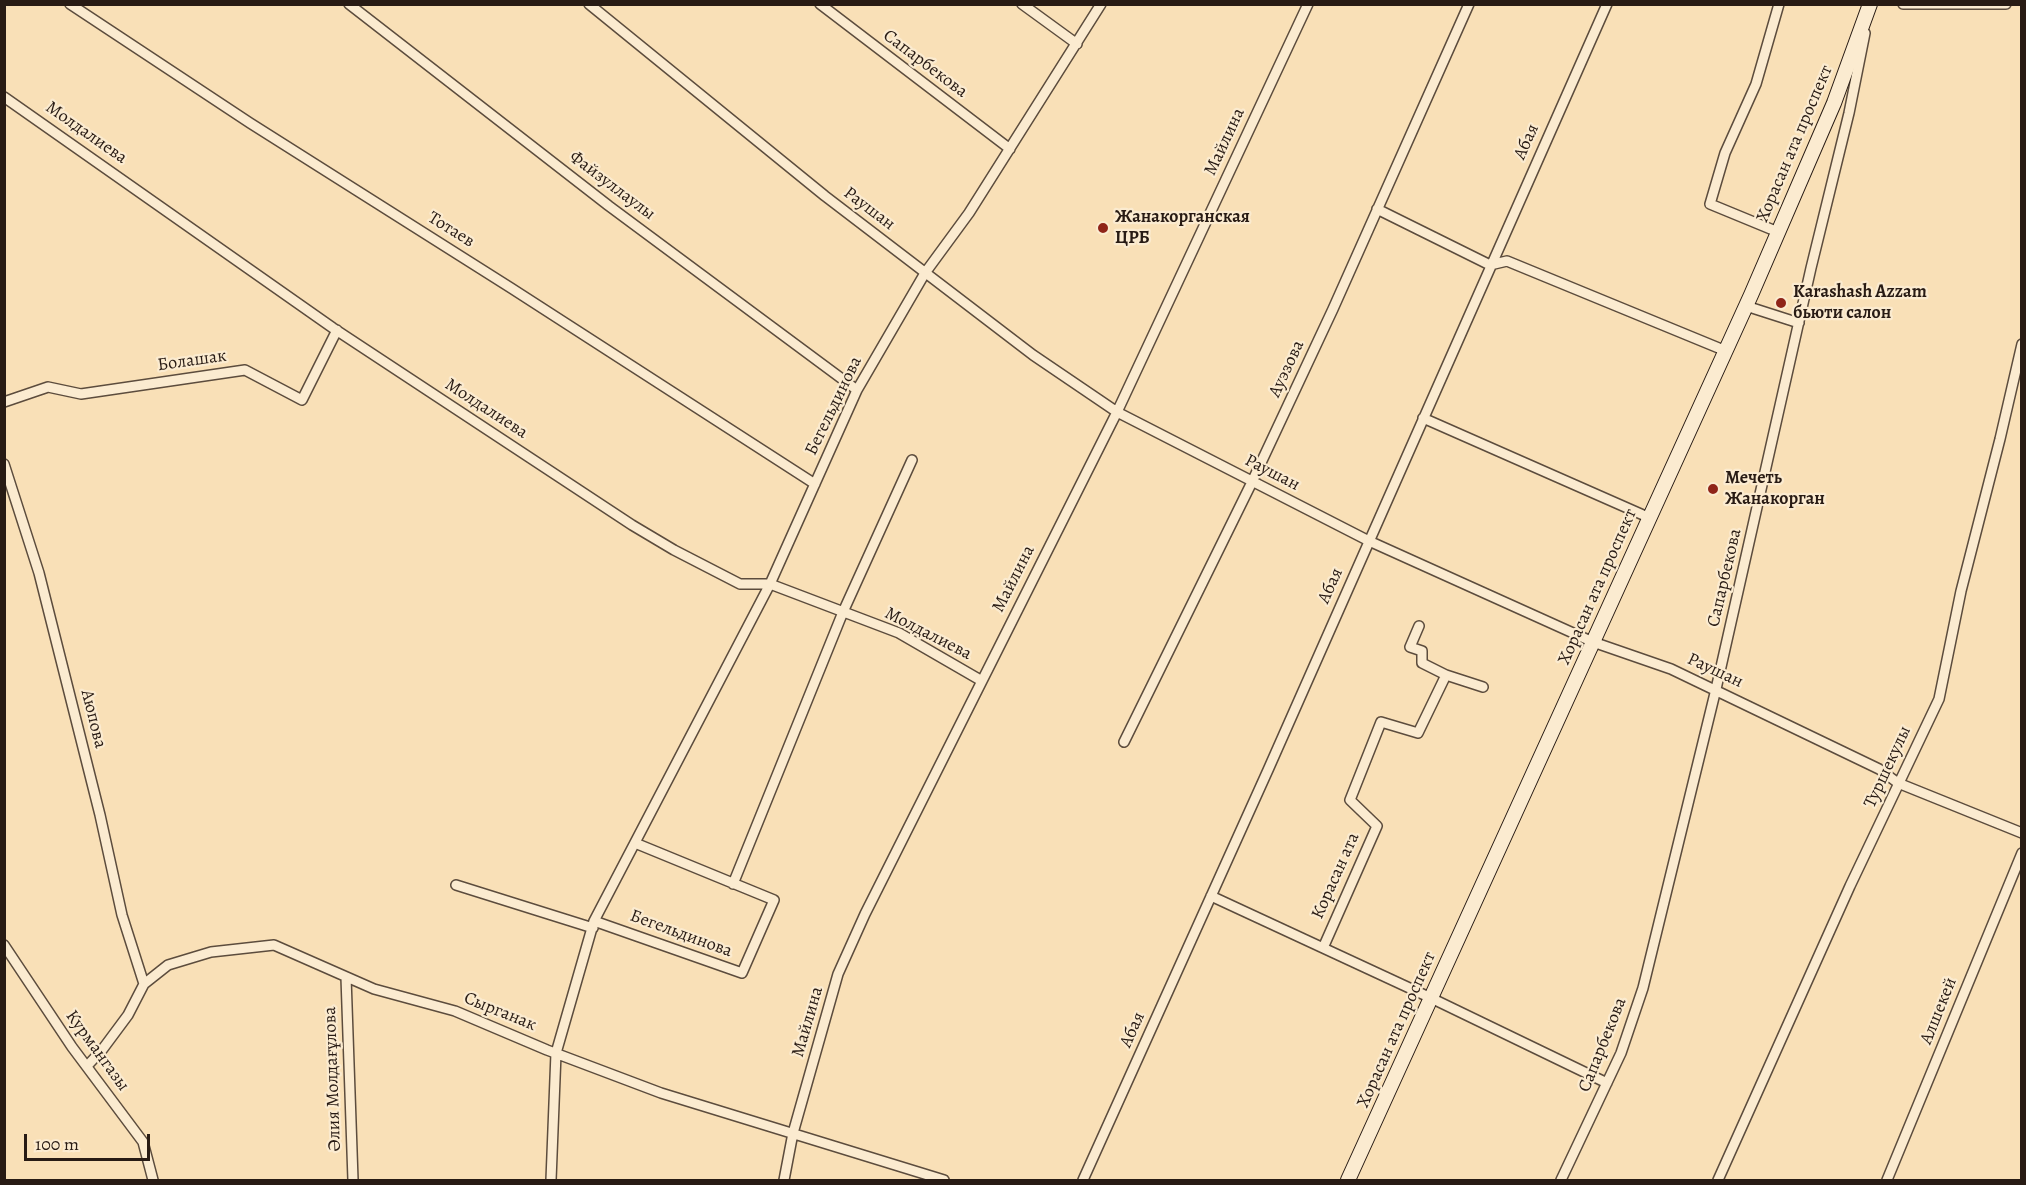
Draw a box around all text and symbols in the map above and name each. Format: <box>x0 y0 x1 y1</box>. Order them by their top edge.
street label: Сапарбекова <box>879 25 971 103</box>
street label: Хорасан ата проспект <box>1752 62 1838 226</box>
street label: Молдалиева <box>41 97 131 169</box>
street label: Майлина <box>1200 105 1250 179</box>
street label: Абая <box>1510 121 1544 163</box>
street label: Файзуллаулы <box>565 147 659 225</box>
street label: Раушан <box>839 183 899 235</box>
street label: Тотаев <box>424 207 478 253</box>
place label: Жанакорганская ЦРБ <box>1115 207 1250 250</box>
marker: Жанакорганская ЦРБ <box>1096 221 1110 235</box>
place label: Karashash Azzam бьюти салон <box>1793 282 1927 324</box>
marker: Karashash Azzam бьюти салон <box>1774 296 1788 310</box>
street label: Ауэзова <box>1264 337 1310 401</box>
street label: Болашак <box>156 345 228 377</box>
street label: Бегельдинова <box>801 353 867 459</box>
street label: Молдалиева <box>440 374 532 444</box>
street label: Раушан <box>1241 450 1303 496</box>
place label: Мечеть Жанакорган <box>1725 468 1825 510</box>
marker: Мечеть Жанакорган <box>1706 482 1720 496</box>
street label: Хорасан ата проспект <box>1554 506 1642 668</box>
street label: Сапарбекова <box>1703 527 1747 629</box>
street label: Майлина <box>988 542 1040 616</box>
street label: Абая <box>1314 565 1348 607</box>
street label: Молдалиева <box>881 603 975 665</box>
street label: Раушан <box>1684 649 1746 693</box>
street label: Аюпова <box>75 688 111 750</box>
street label: Туршекулы <box>1860 723 1916 811</box>
street label: Корасан ата <box>1307 829 1365 923</box>
street label: Бегельдинова <box>627 906 735 962</box>
street label: Хорасан ата проспект <box>1353 949 1441 1111</box>
street label: Алшекей <box>1916 974 1962 1048</box>
street label: Майлина <box>788 984 828 1060</box>
street label: Сырганак <box>461 988 539 1036</box>
street label: Сапарбекова <box>1574 995 1632 1095</box>
street label: Курмангазы <box>60 1006 134 1096</box>
street label: Әлия Молдағұлова <box>320 1006 346 1152</box>
street label: Абая <box>1116 1009 1150 1051</box>
scale bar <box>27 1122 153 1160</box>
text: 100 m <box>35 1132 79 1156</box>

